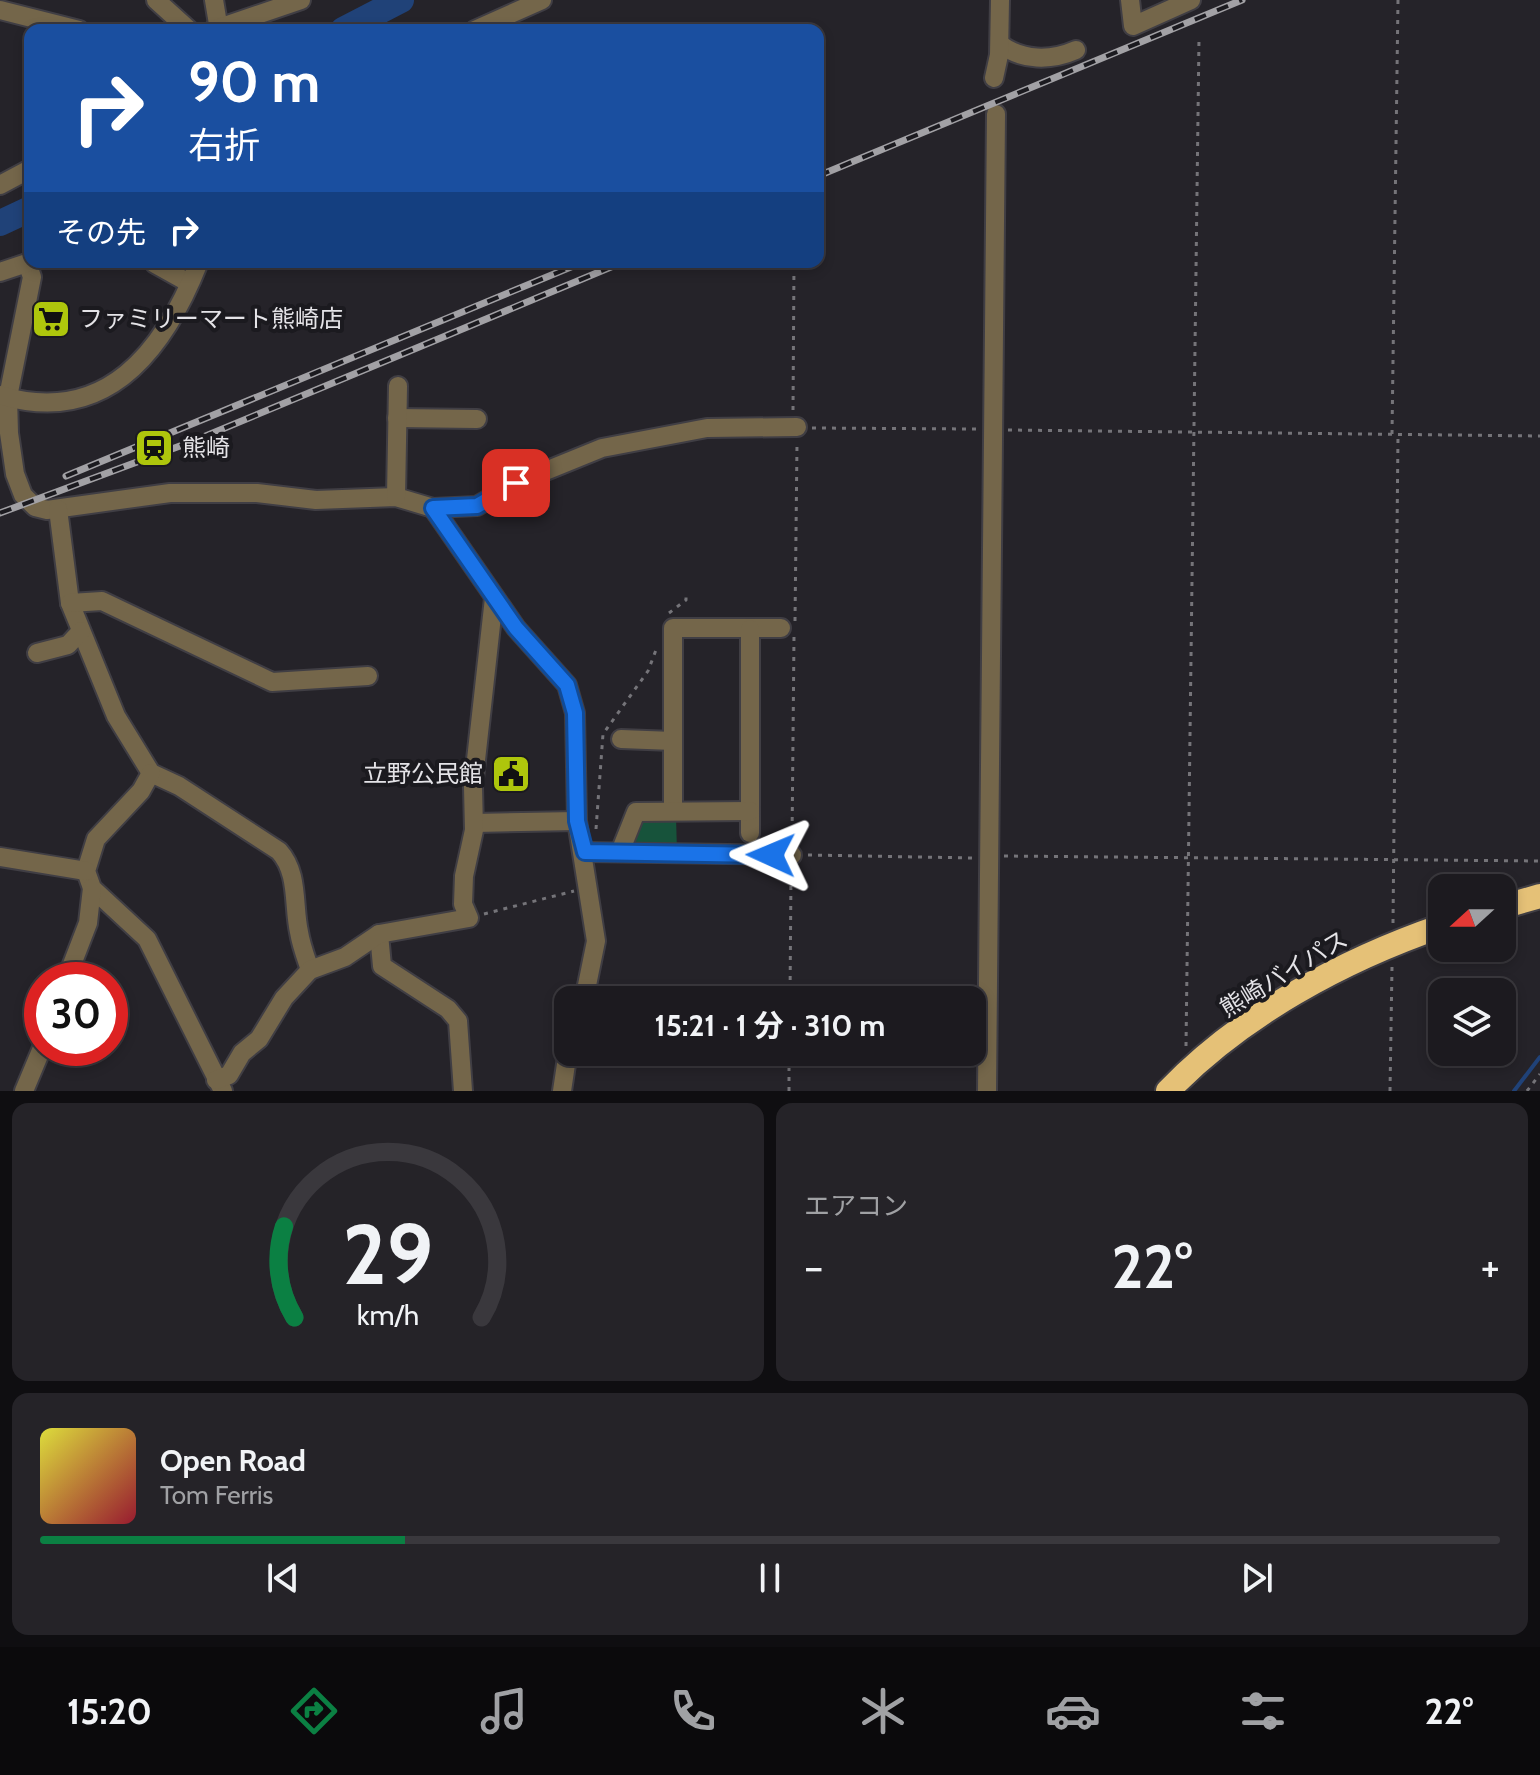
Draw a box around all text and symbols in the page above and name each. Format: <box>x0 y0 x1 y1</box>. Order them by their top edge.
text: 90 m <box>188 48 320 116</box>
icon: right <box>56 56 160 160</box>
text: 右折 <box>188 123 260 167</box>
icon: right <box>162 208 206 252</box>
text: その先 <box>56 214 146 251</box>
supermarket icon: ファミリーマート熊崎店 <box>30 298 72 340</box>
place label: ファミリーマート熊崎店 <box>79 304 343 333</box>
station icon: 熊崎 <box>133 427 175 469</box>
place label: 熊崎 <box>182 433 230 462</box>
pin <box>482 449 550 517</box>
icon: arrive <box>494 461 538 505</box>
public building icon: 立野公民館 <box>490 753 532 795</box>
place label: 立野公民館 <box>363 759 483 788</box>
position arrow <box>729 813 813 897</box>
north arrow <box>1428 874 1516 962</box>
map controls <box>1428 874 1516 1066</box>
street label: 熊崎バイパス <box>1215 924 1353 1023</box>
speed limit sign: 30 <box>24 962 128 1066</box>
button: layers <box>1428 978 1516 1066</box>
text: 15:21 · 1 分 · 310 m <box>655 1007 885 1044</box>
text: エアコン <box>804 1190 908 1222</box>
text: 29 <box>343 1204 433 1305</box>
text: 22° <box>1112 1230 1192 1303</box>
text: − <box>804 1240 823 1293</box>
text: + <box>1481 1240 1500 1293</box>
text: km/h <box>357 1297 419 1332</box>
text: Open Road <box>160 1442 306 1479</box>
text: Tom Ferris <box>160 1479 273 1511</box>
icon: previous <box>261 1556 305 1600</box>
icon: pause <box>748 1556 792 1600</box>
icon: next <box>1235 1556 1279 1600</box>
icon: directions <box>286 1683 342 1739</box>
icon: music <box>476 1683 532 1739</box>
icon: phone <box>665 1683 721 1739</box>
icon: climate <box>855 1683 911 1739</box>
icon: car <box>1045 1683 1101 1739</box>
icon: filters <box>1235 1683 1291 1739</box>
text: 15:20 <box>67 1689 152 1733</box>
text: 22° <box>1425 1689 1473 1733</box>

